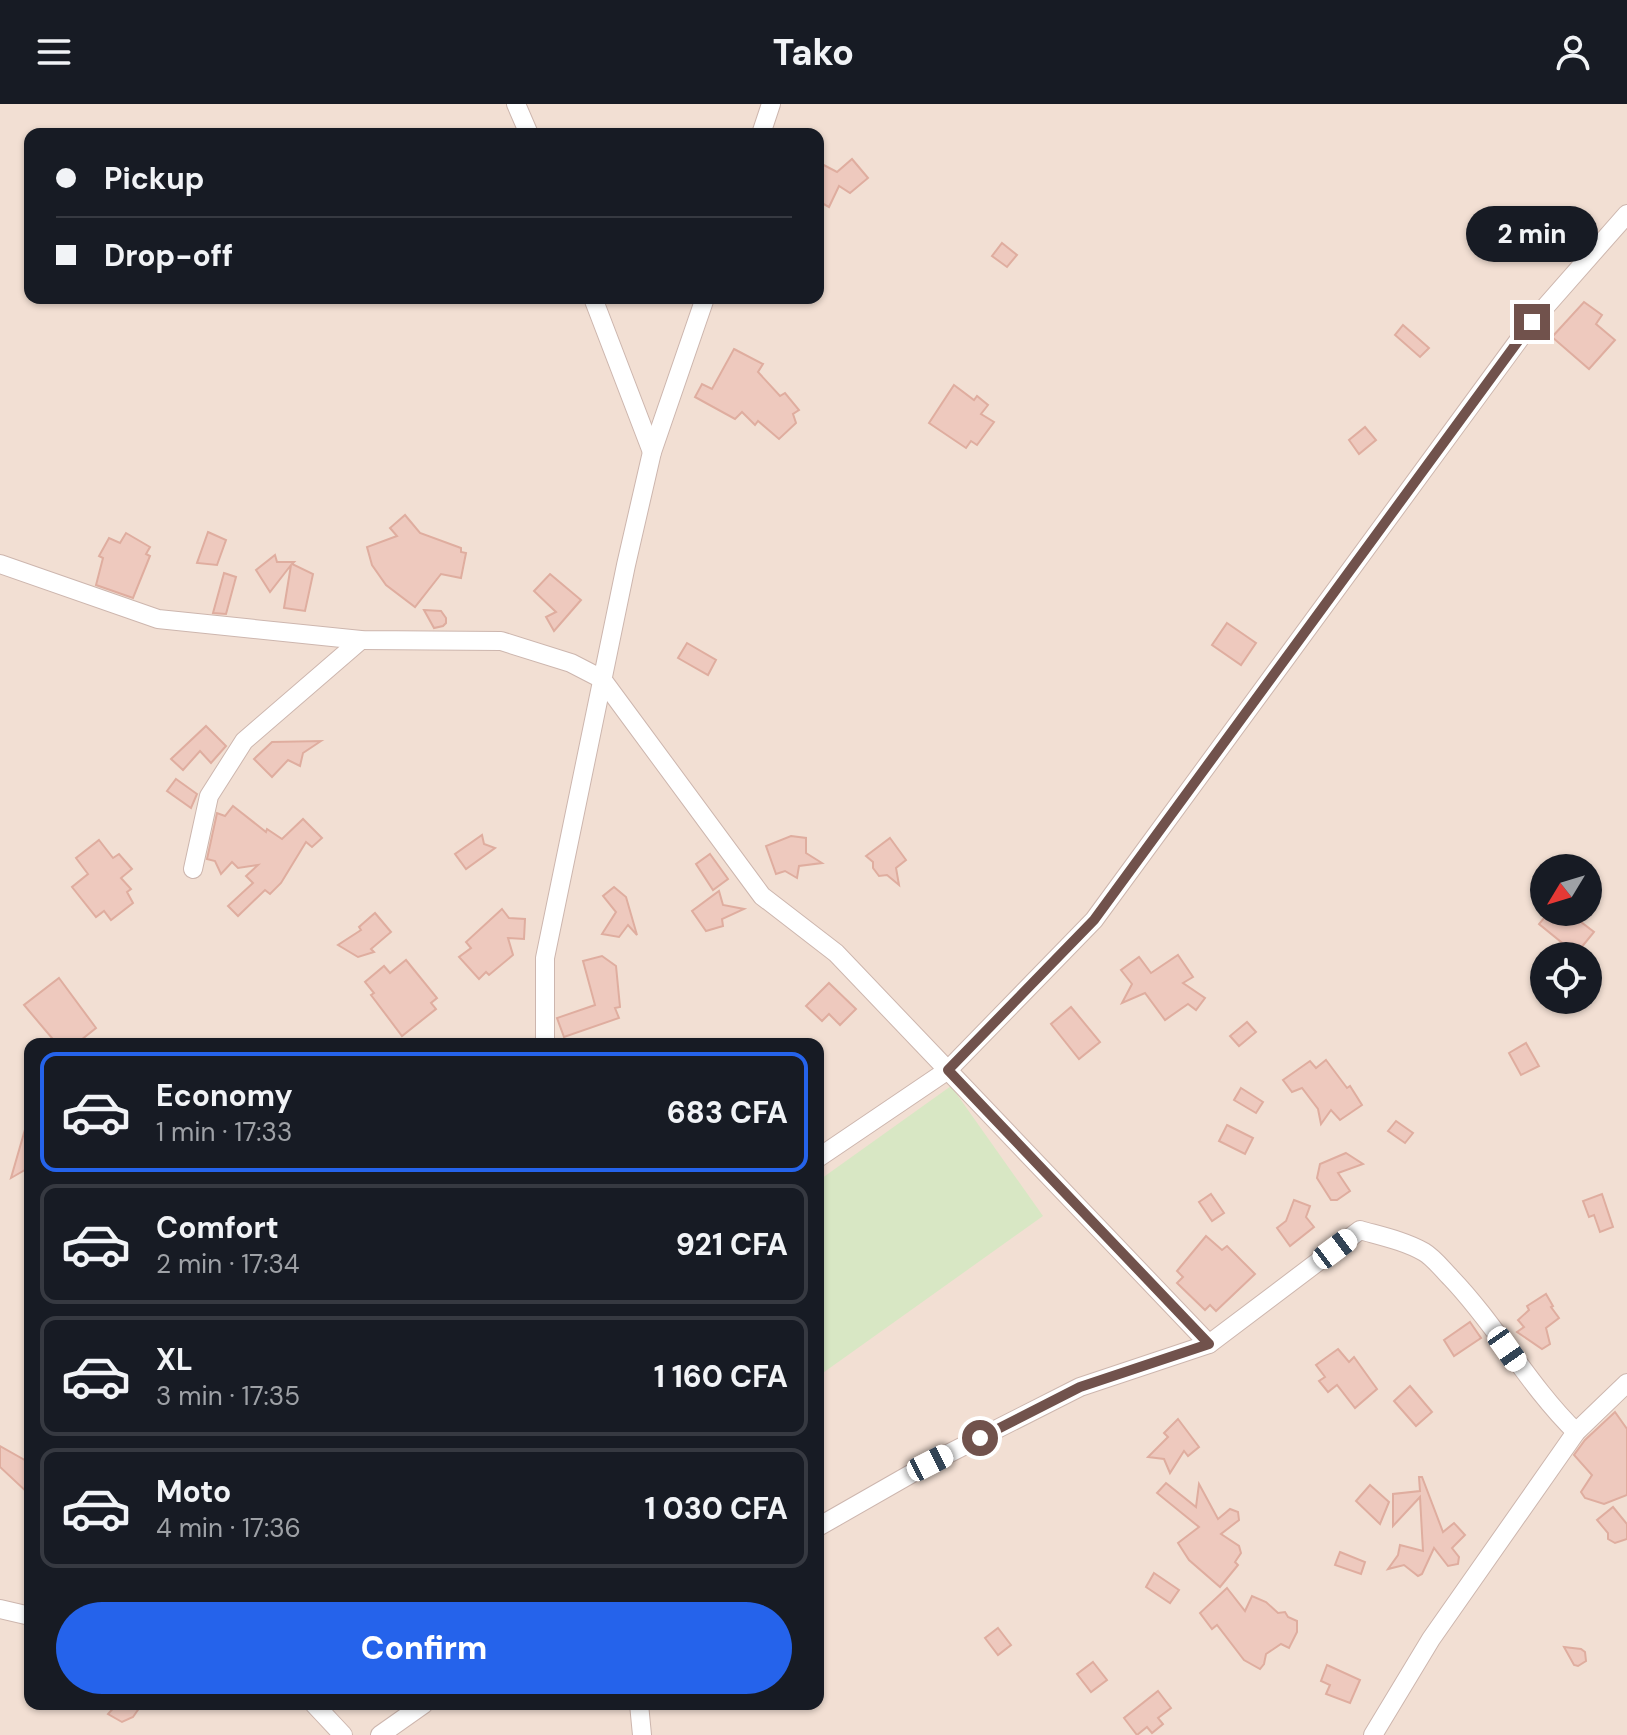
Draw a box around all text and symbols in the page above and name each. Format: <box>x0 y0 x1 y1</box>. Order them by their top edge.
text: Tako <box>773 29 854 76</box>
icon: menu <box>32 30 76 74</box>
icon: person <box>1551 30 1595 74</box>
text: Pickup <box>104 159 204 198</box>
callout: 2 min <box>1466 206 1598 262</box>
text: 2 min <box>1497 217 1567 251</box>
text: Drop-off <box>104 236 233 275</box>
route end <box>1514 304 1550 340</box>
north arrow <box>1530 854 1602 926</box>
map controls <box>1530 854 1602 1014</box>
button: locate <box>1530 942 1602 1014</box>
icon: car <box>60 1076 132 1148</box>
text: Economy <box>156 1076 293 1115</box>
text: 683 CFA <box>667 1093 788 1132</box>
text: 1 min · 17:33 <box>156 1115 292 1149</box>
icon: car <box>60 1208 132 1280</box>
text: Comfort <box>156 1208 279 1247</box>
text: 921 CFA <box>676 1225 788 1264</box>
car <box>1309 1225 1361 1273</box>
text: 2 min · 17:34 <box>156 1247 300 1281</box>
car <box>1483 1322 1531 1376</box>
icon: car <box>60 1340 132 1412</box>
text: XL <box>156 1340 193 1379</box>
text: 1 160 CFA <box>654 1357 788 1396</box>
text: 3 min · 17:35 <box>156 1379 300 1413</box>
route start <box>962 1420 998 1456</box>
car <box>903 1441 957 1485</box>
icon: car <box>60 1472 132 1544</box>
text: Moto <box>156 1472 231 1511</box>
text: 1 030 CFA <box>645 1489 788 1528</box>
text: 4 min · 17:36 <box>156 1511 301 1545</box>
button: Confirm <box>56 1602 792 1694</box>

